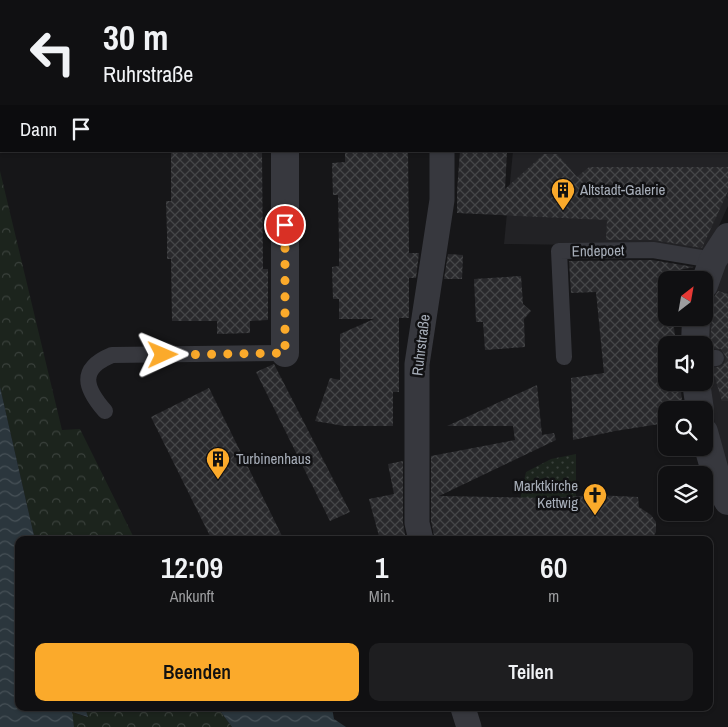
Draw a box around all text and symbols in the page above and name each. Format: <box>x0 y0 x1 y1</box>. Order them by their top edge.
text: 30 m <box>103 14 168 61</box>
icon: left <box>20 20 85 85</box>
text: Ruhrstraße <box>103 59 193 89</box>
icon: arrive <box>67 115 95 143</box>
text: Dann <box>20 116 57 142</box>
building icon: Altstadt-Galerie <box>550 177 576 211</box>
place label: Altstadt-Galerie <box>579 179 666 200</box>
pin <box>264 204 306 246</box>
icon: arrive <box>271 211 299 239</box>
street label: Endepoet <box>571 240 625 261</box>
north arrow <box>658 271 712 326</box>
map controls <box>658 271 713 521</box>
street label: Ruhrstraße <box>406 313 435 377</box>
position arrow <box>136 328 188 380</box>
button: sound <box>658 336 713 391</box>
button: search <box>658 401 713 456</box>
building icon: Turbinenhaus <box>205 446 231 480</box>
place label: Turbinenhaus <box>236 448 311 469</box>
button: layers <box>658 466 713 521</box>
place label: Marktkirche Kettwig <box>514 475 578 513</box>
church icon: Marktkirche Kettwig <box>582 482 608 516</box>
text: 12:09 <box>161 547 223 587</box>
text: 1 <box>375 547 388 587</box>
text: 60 <box>540 547 567 587</box>
text: Ankunft <box>170 585 214 607</box>
text: Min. <box>369 585 394 607</box>
text: m <box>548 585 559 607</box>
button: Beenden <box>35 643 359 701</box>
button: Teilen <box>369 643 693 701</box>

